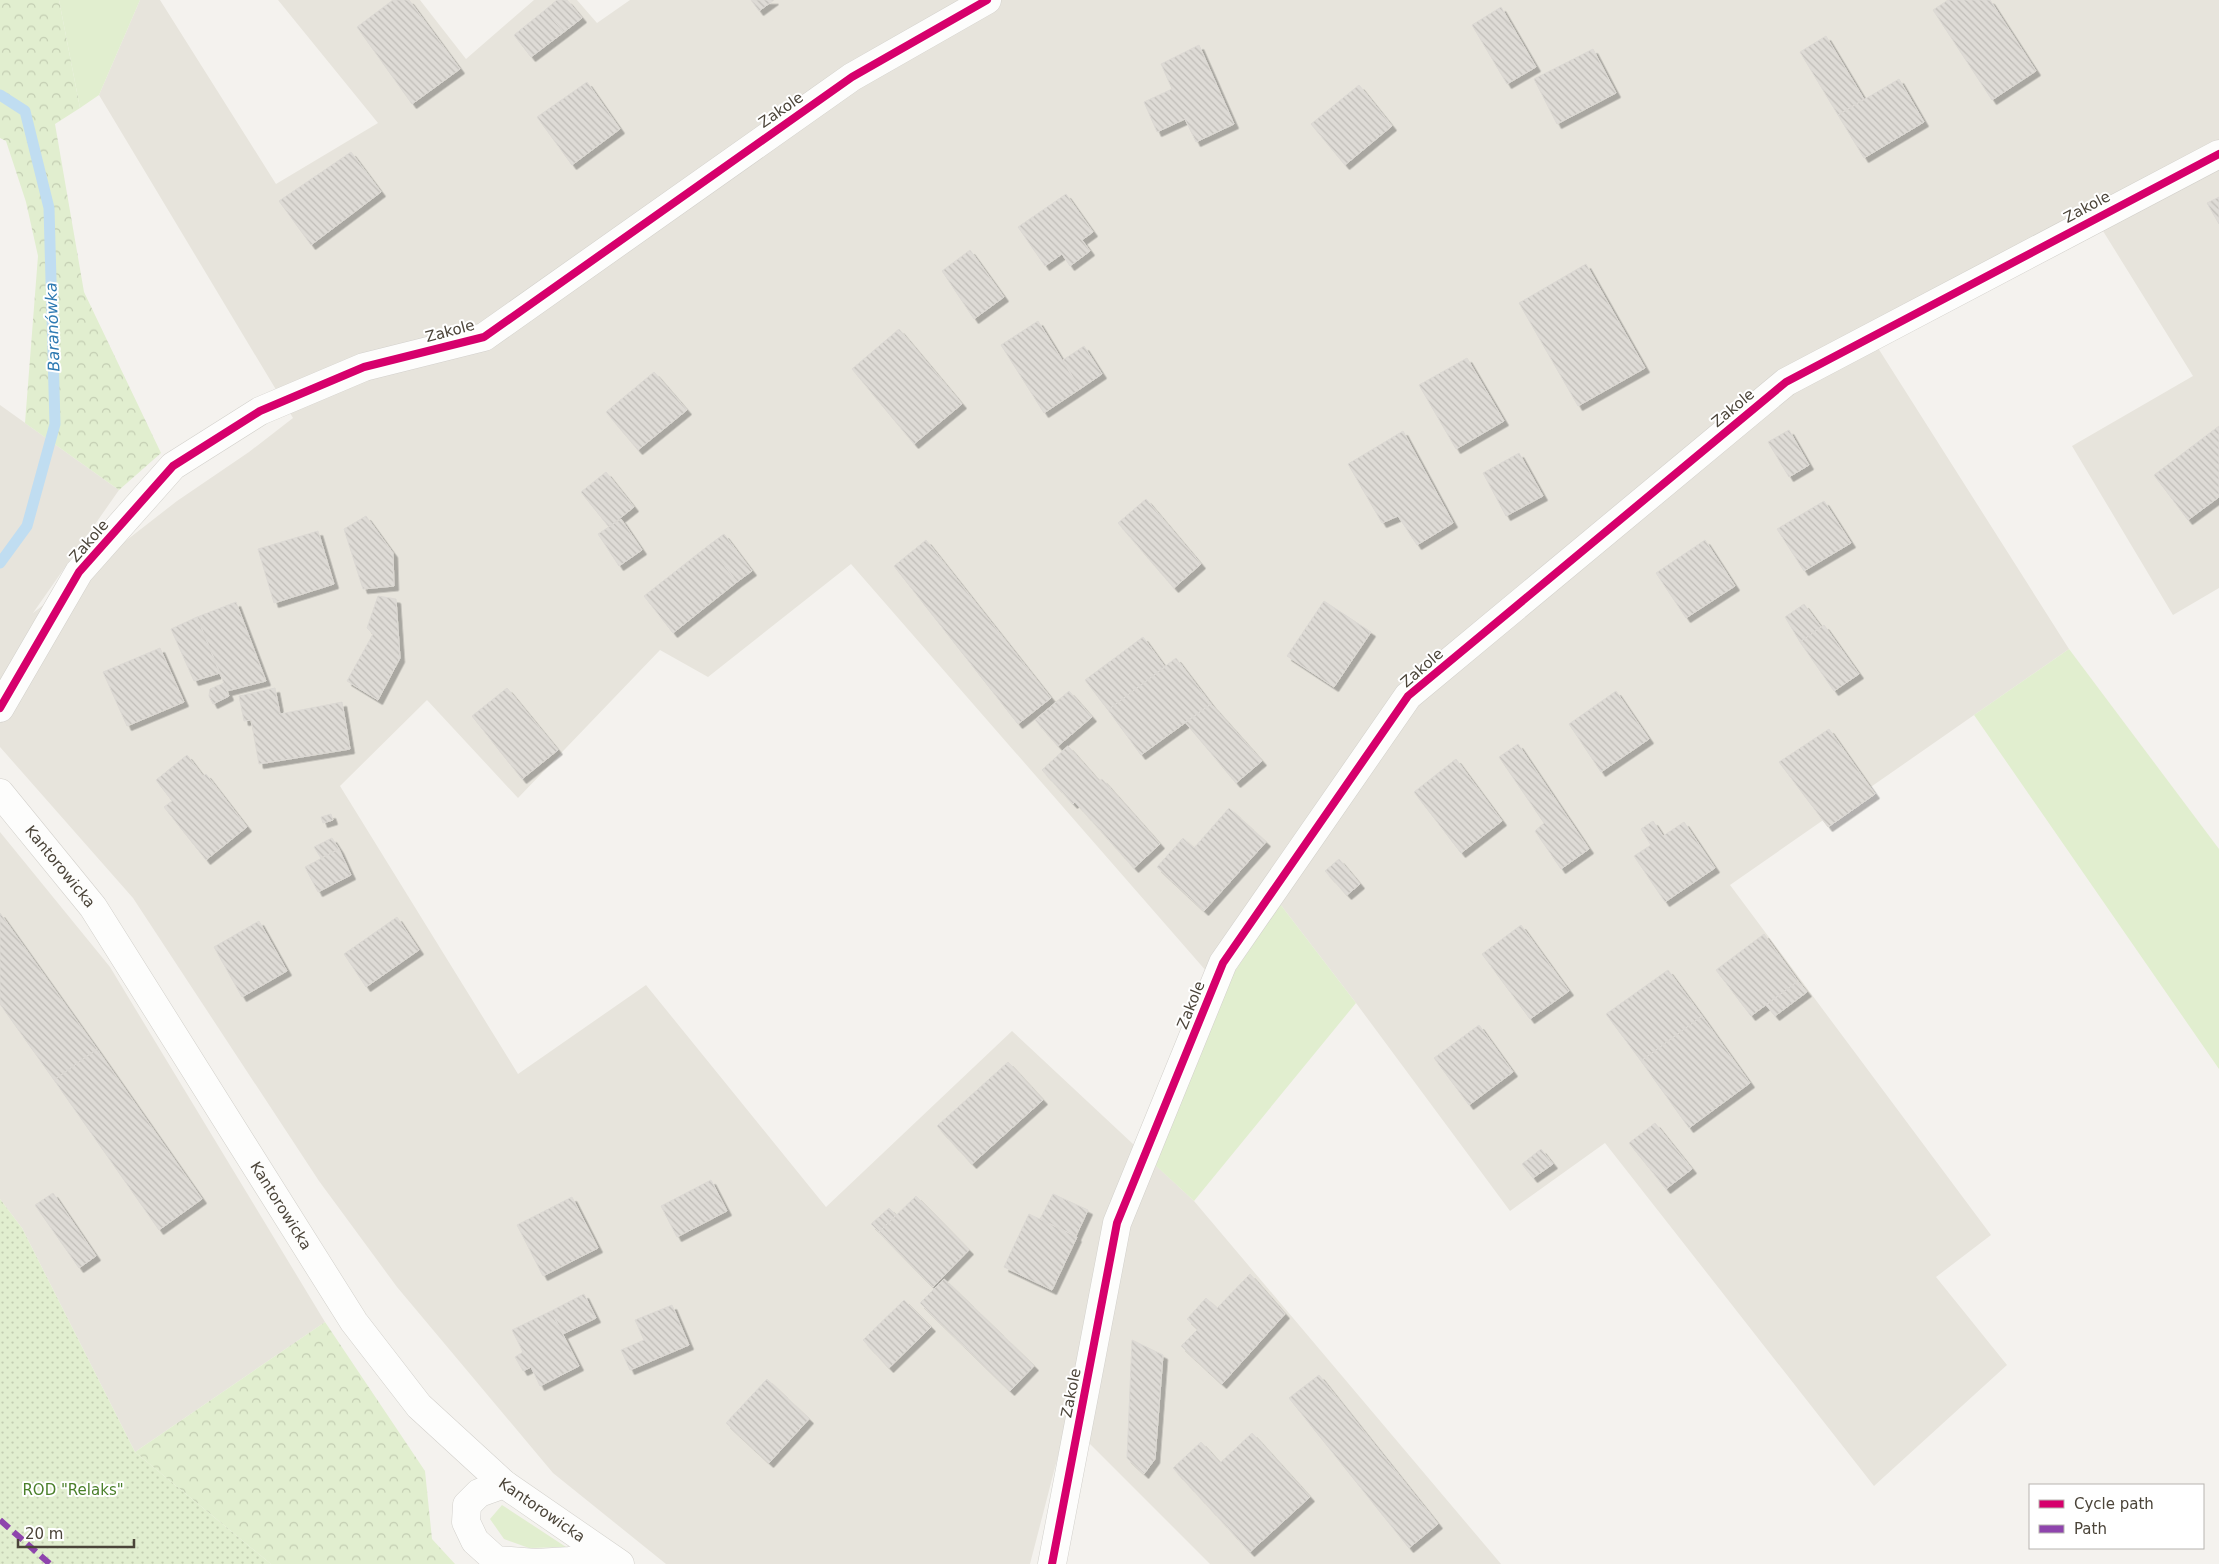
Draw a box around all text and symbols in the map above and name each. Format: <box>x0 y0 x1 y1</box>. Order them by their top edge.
street label: Zakole <box>755 88 807 132</box>
street label: Zakole <box>2061 187 2113 227</box>
water label: Baranówka <box>41 282 64 372</box>
street label: Zakole <box>423 316 477 346</box>
street label: Zakole <box>1708 385 1758 431</box>
street label: Zakole <box>66 516 112 566</box>
street label: Zakole <box>1397 645 1447 691</box>
street label: Kantorowicka <box>21 822 99 911</box>
street label: Zakole <box>1173 978 1209 1032</box>
street label: Kantorowicka <box>246 1158 315 1253</box>
street label: Zakole <box>1057 1367 1085 1419</box>
street label: Kantorowicka <box>495 1474 588 1546</box>
park label: ROD "Relaks" <box>22 1481 124 1499</box>
legend <box>2029 1484 2204 1549</box>
text: Cycle path <box>2074 1495 2154 1513</box>
scale bar <box>18 1516 134 1548</box>
text: Path <box>2074 1520 2107 1538</box>
text: 20 m <box>25 1525 63 1543</box>

